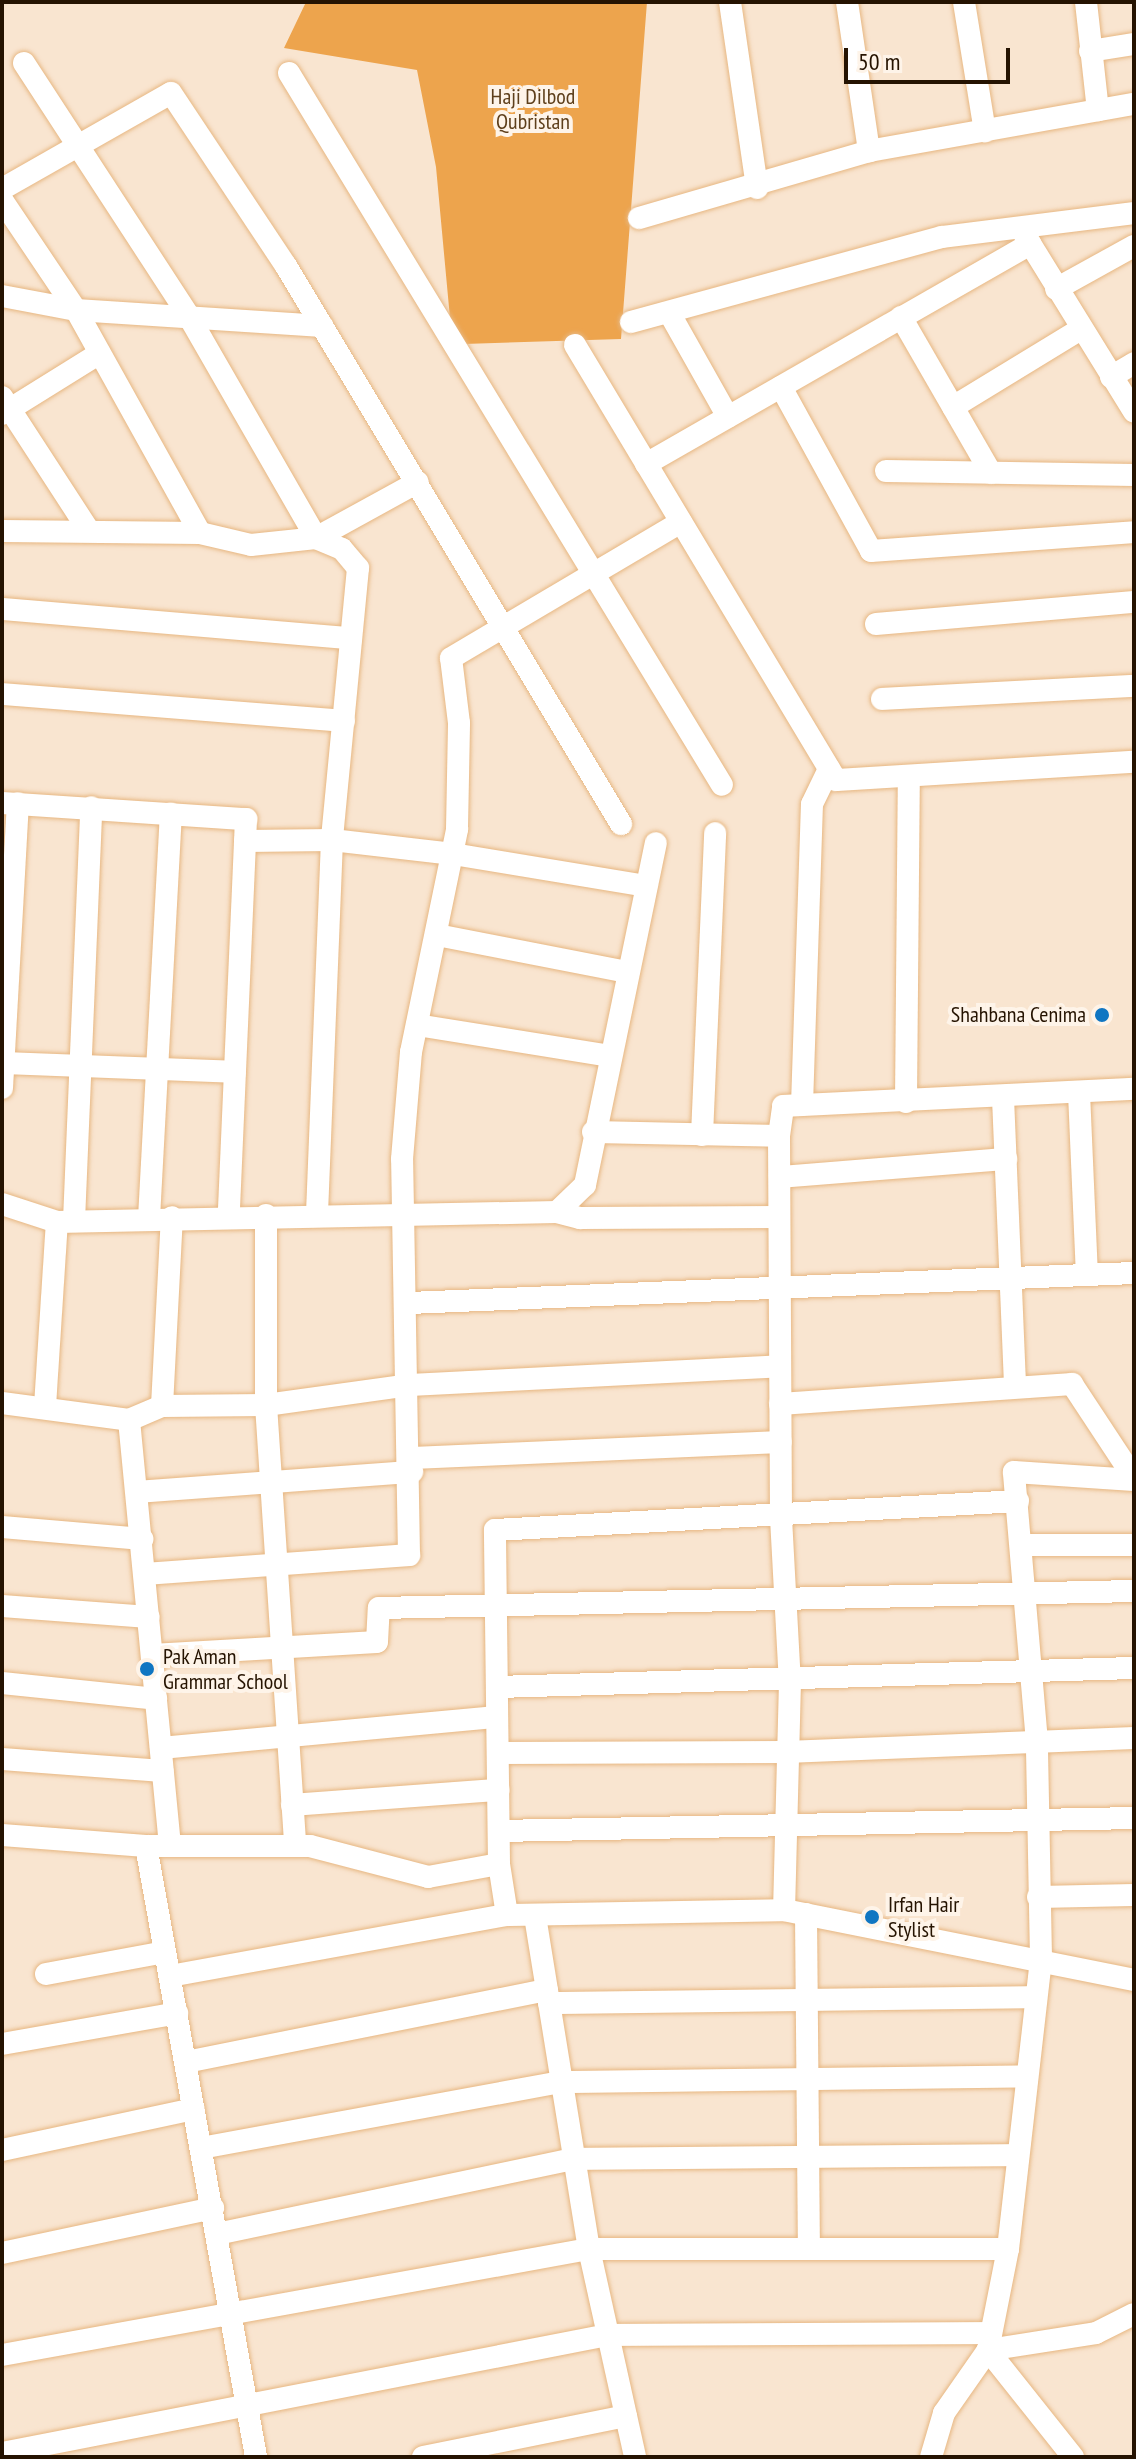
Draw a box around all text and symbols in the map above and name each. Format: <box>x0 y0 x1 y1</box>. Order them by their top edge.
scale bar <box>848 32 1014 82</box>
text: 50 m <box>858 46 900 77</box>
park label: Haji Dilbod Qubristan <box>491 83 575 134</box>
place label: Shahbana Cenima <box>951 1002 1086 1028</box>
marker: Shahbana Cenima <box>1093 1006 1111 1024</box>
place label: Pak Aman Grammar School <box>163 1643 288 1694</box>
marker: Pak Aman Grammar School <box>138 1660 156 1678</box>
place label: Irfan Hair Stylist <box>888 1891 959 1942</box>
marker: Irfan Hair Stylist <box>863 1908 881 1926</box>

